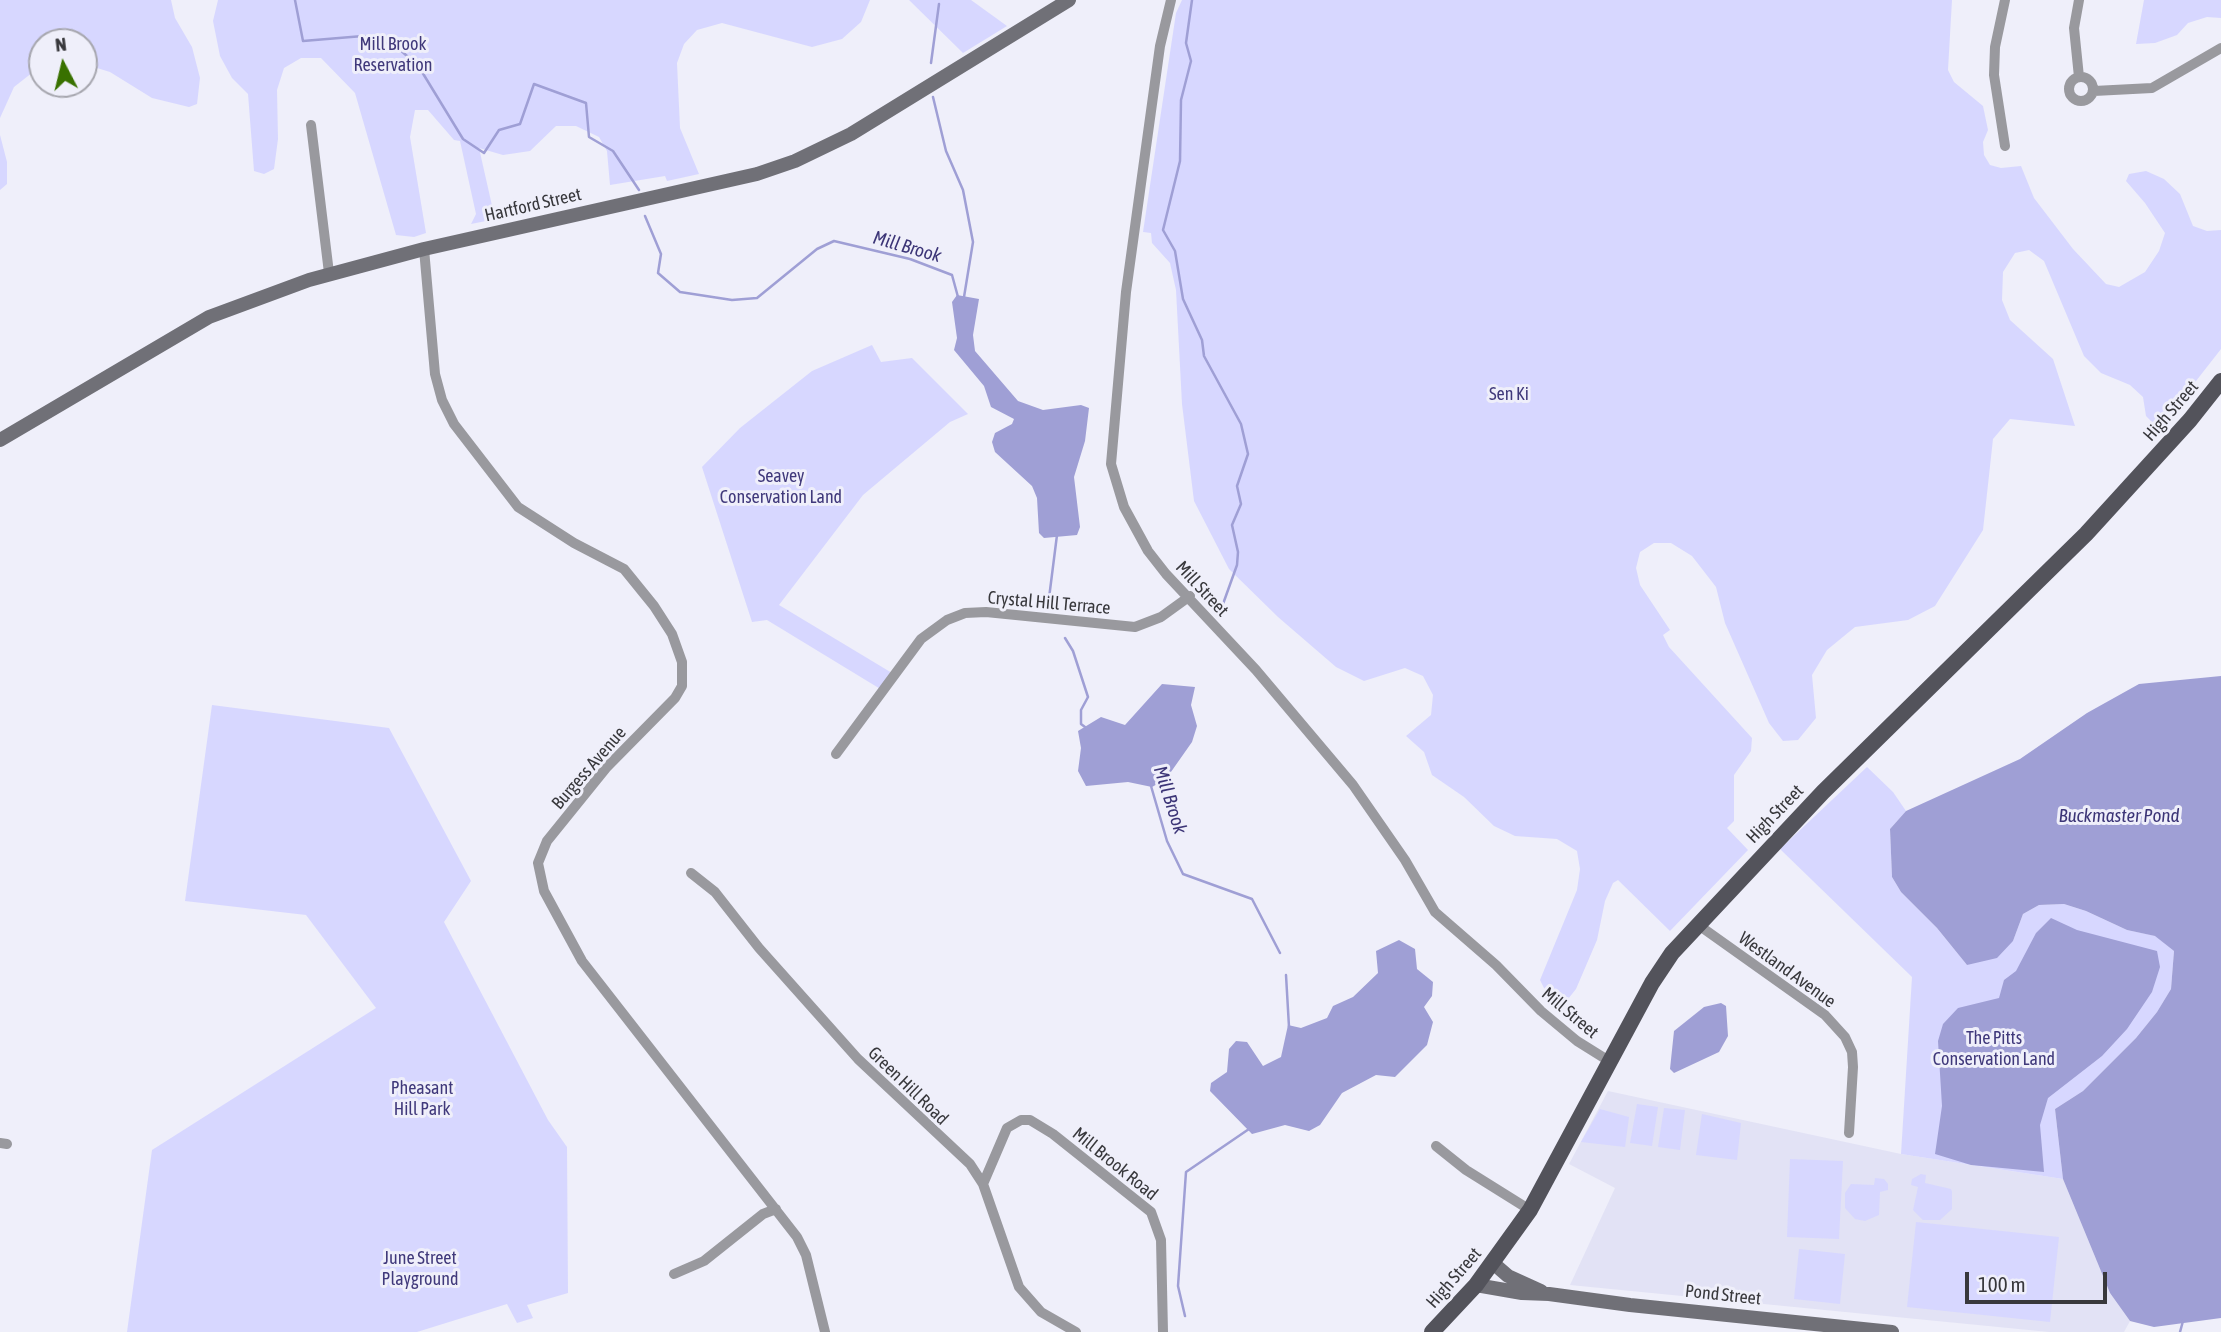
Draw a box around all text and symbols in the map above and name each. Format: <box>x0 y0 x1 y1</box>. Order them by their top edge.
north arrow <box>28 28 98 98</box>
text: N <box>54 33 68 56</box>
park label: Mill Brook Reservation <box>353 33 433 76</box>
street label: Hartford Street <box>483 183 583 227</box>
water label: Mill Brook <box>870 226 944 268</box>
street label: High Street <box>2139 376 2203 446</box>
park label: Sen Ki <box>1489 383 1529 405</box>
park label: Seavey Conservation Land <box>720 465 842 508</box>
street label: Mill Street <box>1171 557 1233 621</box>
street label: Crystal Hill Terrace <box>987 587 1111 619</box>
street label: Burgess Avenue <box>547 722 631 814</box>
water label: Mill Brook <box>1148 763 1192 837</box>
street label: High Street <box>1742 780 1808 848</box>
water label: Buckmaster Pond <box>2058 805 2180 827</box>
street label: Westland Avenue <box>1734 927 1840 1013</box>
street label: Mill Street <box>1537 983 1603 1043</box>
park label: The Pitts Conservation Land <box>1933 1027 2055 1070</box>
street label: Green Hill Road <box>863 1042 953 1130</box>
park label: Pheasant Hill Park <box>391 1077 453 1120</box>
street label: Mill Brook Road <box>1068 1123 1162 1205</box>
street label: High Street <box>1422 1243 1486 1313</box>
park label: June Street Playground <box>382 1247 458 1290</box>
scale bar <box>1969 1258 2111 1302</box>
text: 100 m <box>1978 1272 2026 1296</box>
street label: Pond Street <box>1684 1280 1762 1310</box>

